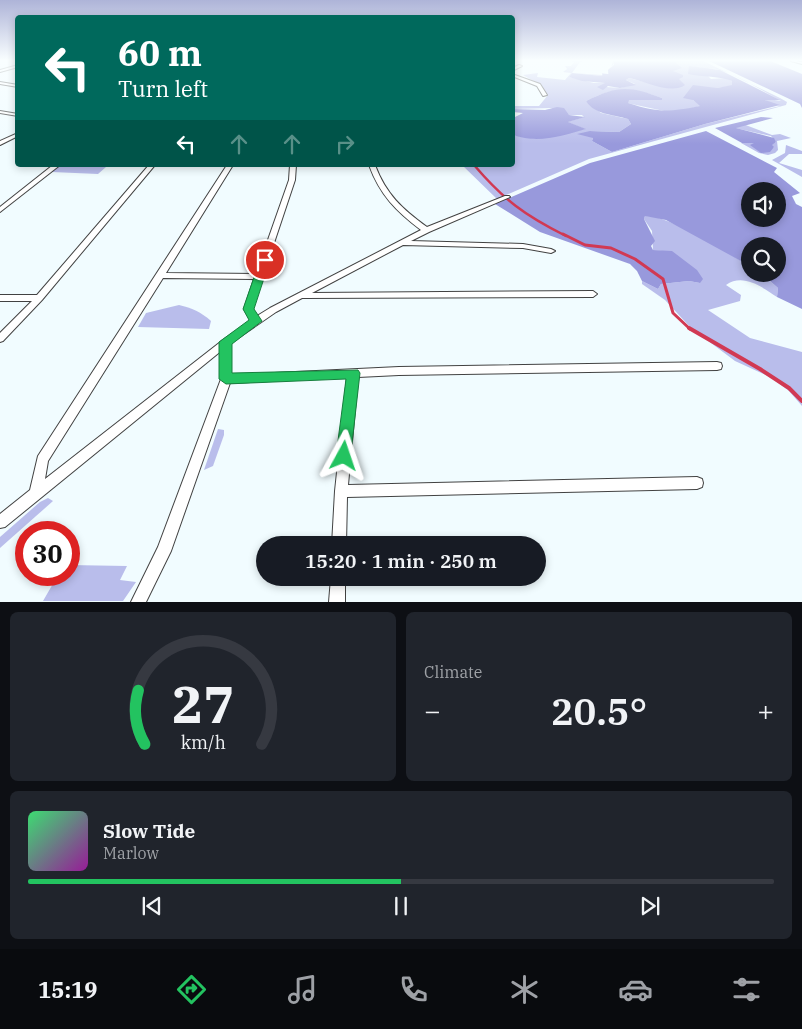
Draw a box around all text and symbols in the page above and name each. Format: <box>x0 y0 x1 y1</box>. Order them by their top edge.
text: 60 m <box>118 30 202 76</box>
icon: left <box>35 35 100 100</box>
text: Turn left <box>118 74 208 103</box>
icon: left <box>172 130 200 158</box>
icon: ahead <box>225 130 253 158</box>
icon: ahead <box>278 130 306 158</box>
icon: right <box>331 130 359 158</box>
map controls <box>741 182 786 282</box>
button: sound <box>741 182 786 227</box>
button: search <box>741 237 786 282</box>
pin <box>244 239 286 281</box>
icon: arrive <box>251 246 279 274</box>
position arrow <box>317 429 369 481</box>
speed limit sign: 30 <box>15 521 80 586</box>
text: 15:20 · 1 min · 250 m <box>305 549 497 573</box>
text: Climate <box>424 662 482 682</box>
text: 27 <box>172 670 234 737</box>
text: 20.5° <box>551 686 647 735</box>
text: − <box>424 692 441 729</box>
text: + <box>757 692 774 729</box>
text: km/h <box>180 731 226 754</box>
text: Slow Tide <box>103 819 195 843</box>
text: Marlow <box>103 843 159 863</box>
icon: previous <box>138 892 166 920</box>
icon: pause <box>387 892 415 920</box>
icon: next <box>636 892 664 920</box>
icon: directions <box>174 972 209 1007</box>
icon: music <box>285 972 320 1007</box>
icon: phone <box>396 972 431 1007</box>
icon: climate <box>507 972 542 1007</box>
icon: car <box>618 972 653 1007</box>
icon: filters <box>729 972 764 1007</box>
text: 15:19 <box>38 975 98 1004</box>

